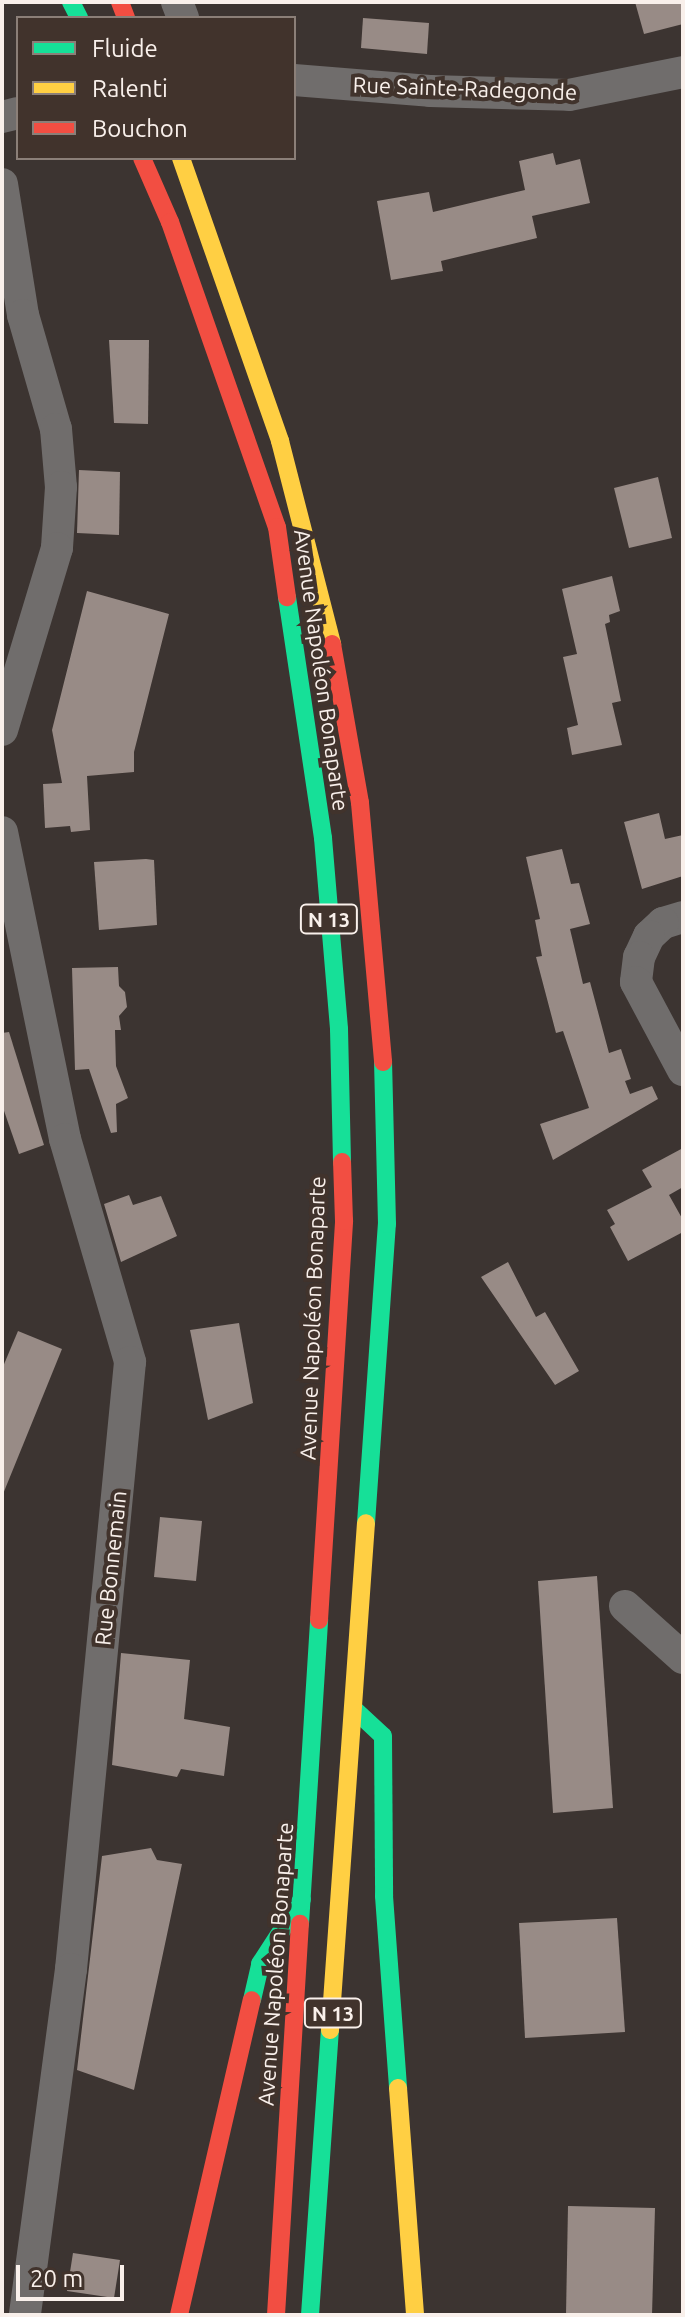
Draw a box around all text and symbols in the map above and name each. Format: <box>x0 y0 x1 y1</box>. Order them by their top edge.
legend <box>16 16 296 160</box>
text: Fluide <box>92 35 158 62</box>
street label: Rue Sainte-Radegonde <box>352 71 578 105</box>
text: Ralenti <box>92 75 168 102</box>
text: Bouchon <box>92 115 188 142</box>
street label: Avenue Napoléon Bonaparte <box>289 527 355 813</box>
road number: N 13 <box>299 903 359 935</box>
street label: Avenue Napoléon Bonaparte <box>294 1175 330 1461</box>
street label: Rue Bonnemain <box>89 1489 131 1647</box>
street label: Avenue Napoléon Bonaparte <box>252 1821 298 2107</box>
road number: N 13 <box>303 1997 363 2029</box>
scale bar <box>20 2249 128 2299</box>
text: 20 m <box>30 2265 83 2292</box>

